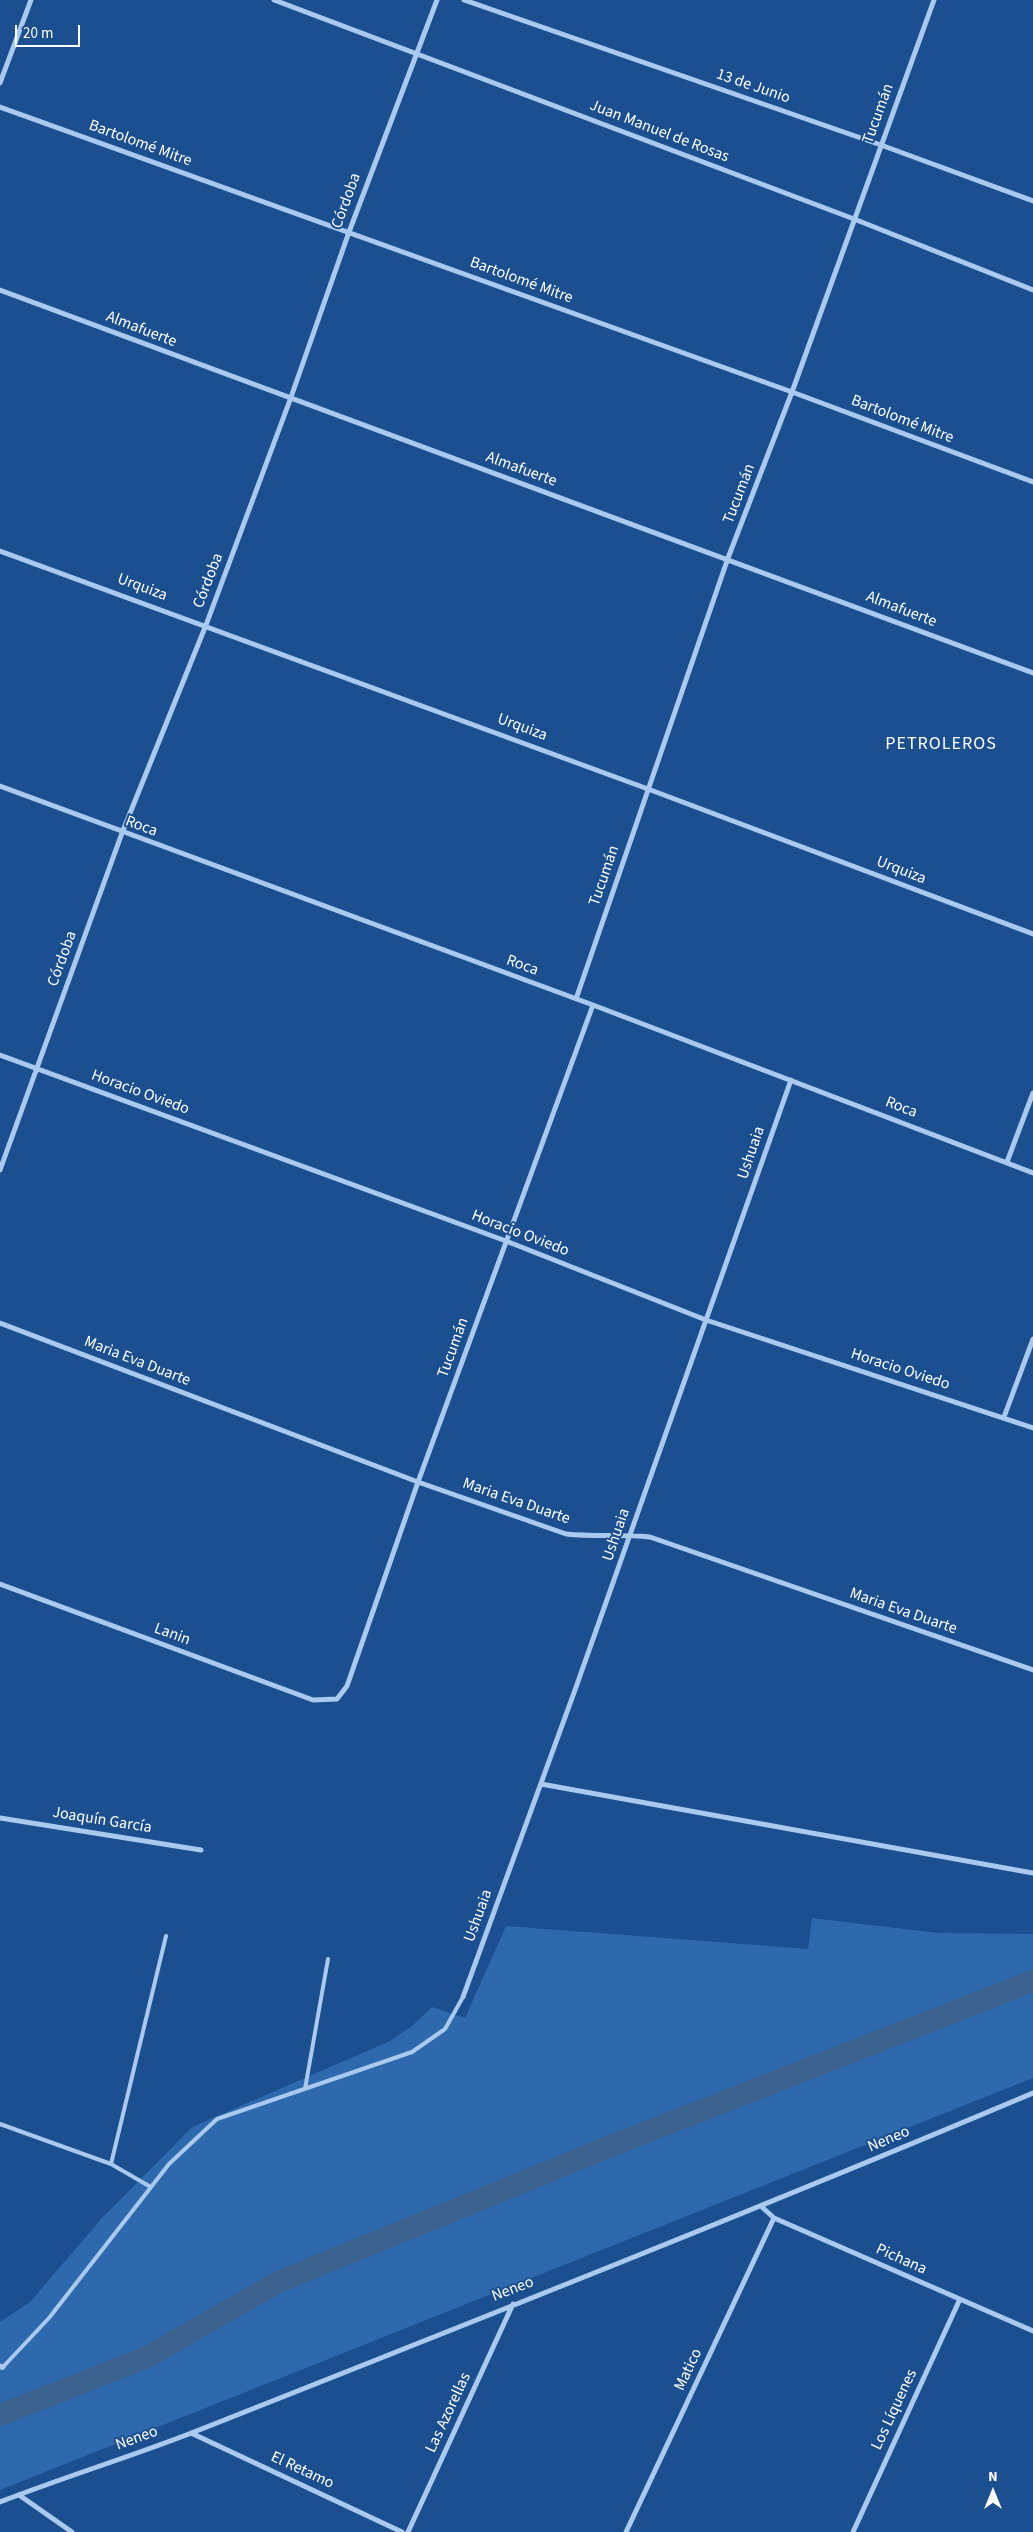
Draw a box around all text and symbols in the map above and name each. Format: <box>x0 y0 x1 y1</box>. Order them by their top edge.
scale bar <box>18 15 82 47</box>
text: 20 m <box>23 23 53 44</box>
street label: 13 de Junio <box>714 65 792 109</box>
street label: Tucumán <box>859 81 899 147</box>
street label: Juan Manuel de Rosas <box>587 97 731 167</box>
street label: Bartolomé Mitre <box>86 116 194 172</box>
street label: Córdoba <box>328 171 366 231</box>
street label: Bartolomé Mitre <box>467 253 575 309</box>
street label: Almafuerte <box>103 308 179 352</box>
street label: Bartolomé Mitre <box>848 392 956 448</box>
street label: Almafuerte <box>483 448 559 492</box>
street label: Tucumán <box>720 461 760 527</box>
street label: Córdoba <box>190 551 228 611</box>
street label: Urquiza <box>114 570 170 606</box>
street label: Almafuerte <box>863 588 939 632</box>
street label: Urquiza <box>494 710 550 746</box>
district label: PETROLEROS <box>884 734 998 756</box>
street label: Roca <box>122 812 160 842</box>
street label: Tucumán <box>586 843 624 909</box>
street label: Urquiza <box>873 853 929 889</box>
street label: Córdoba <box>44 929 82 989</box>
street label: Roca <box>503 951 541 981</box>
street label: Horacio Oviedo <box>88 1066 192 1120</box>
street label: Roca <box>882 1093 920 1123</box>
street label: Ushuaia <box>734 1124 770 1182</box>
street label: Horacio Oviedo <box>468 1207 572 1261</box>
street label: Tucumán <box>434 1315 474 1381</box>
street label: Maria Eva Duarte <box>81 1333 193 1391</box>
street label: Horacio Oviedo <box>848 1345 952 1395</box>
street label: Maria Eva Duarte <box>460 1475 572 1529</box>
street label: Ushuaia <box>599 1506 635 1564</box>
street label: Maria Eva Duarte <box>847 1585 959 1639</box>
street label: Lanin <box>151 1620 193 1650</box>
street label: Joaquín García <box>51 1804 153 1838</box>
street label: Ushuaia <box>461 1887 497 1945</box>
street label: Neneo <box>865 2123 913 2157</box>
street label: Pichana <box>872 2240 930 2280</box>
street label: Neneo <box>489 2273 537 2307</box>
street label: Matico <box>671 2346 707 2394</box>
street label: Los Líquenes <box>868 2367 922 2453</box>
street label: Las Azorellas <box>422 2370 476 2456</box>
street label: Neneo <box>113 2423 161 2455</box>
street label: El Retamo <box>267 2448 337 2494</box>
north arrow <box>968 2467 1018 2517</box>
text: N <box>988 2467 998 2487</box>

